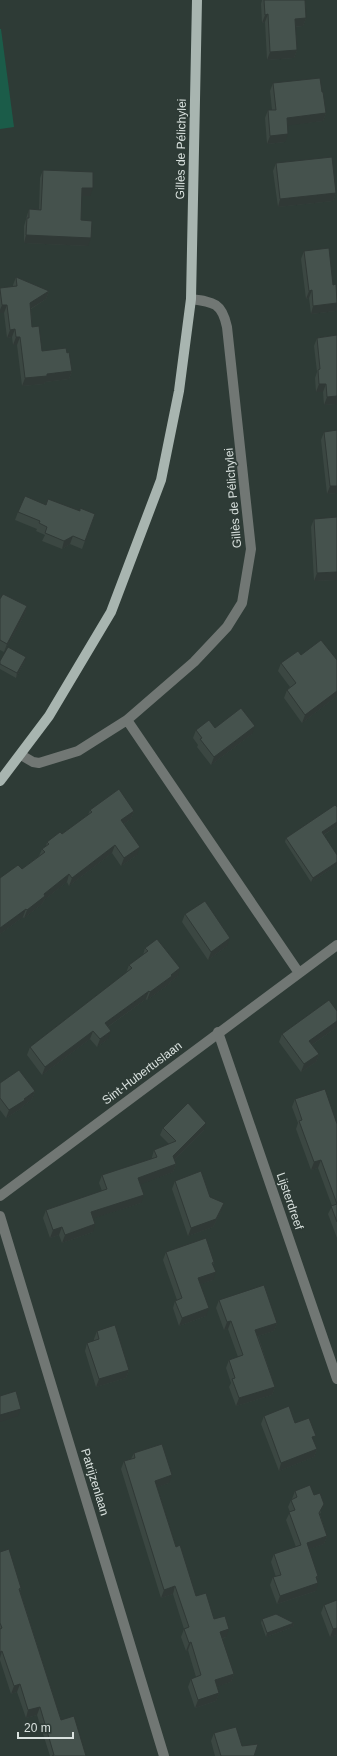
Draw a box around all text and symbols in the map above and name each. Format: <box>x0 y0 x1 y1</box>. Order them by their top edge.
street label: Gillès de Pélichylei <box>173 99 189 199</box>
street label: Gillès de Pélichylei <box>222 447 244 549</box>
street label: Sint-Hubertuslaan <box>99 1039 185 1107</box>
street label: Lijsterdreef <box>274 1171 306 1232</box>
street label: Patrijzenlaan <box>78 1447 112 1517</box>
scale bar <box>18 1714 73 1740</box>
text: 20 m <box>24 1721 51 1735</box>

